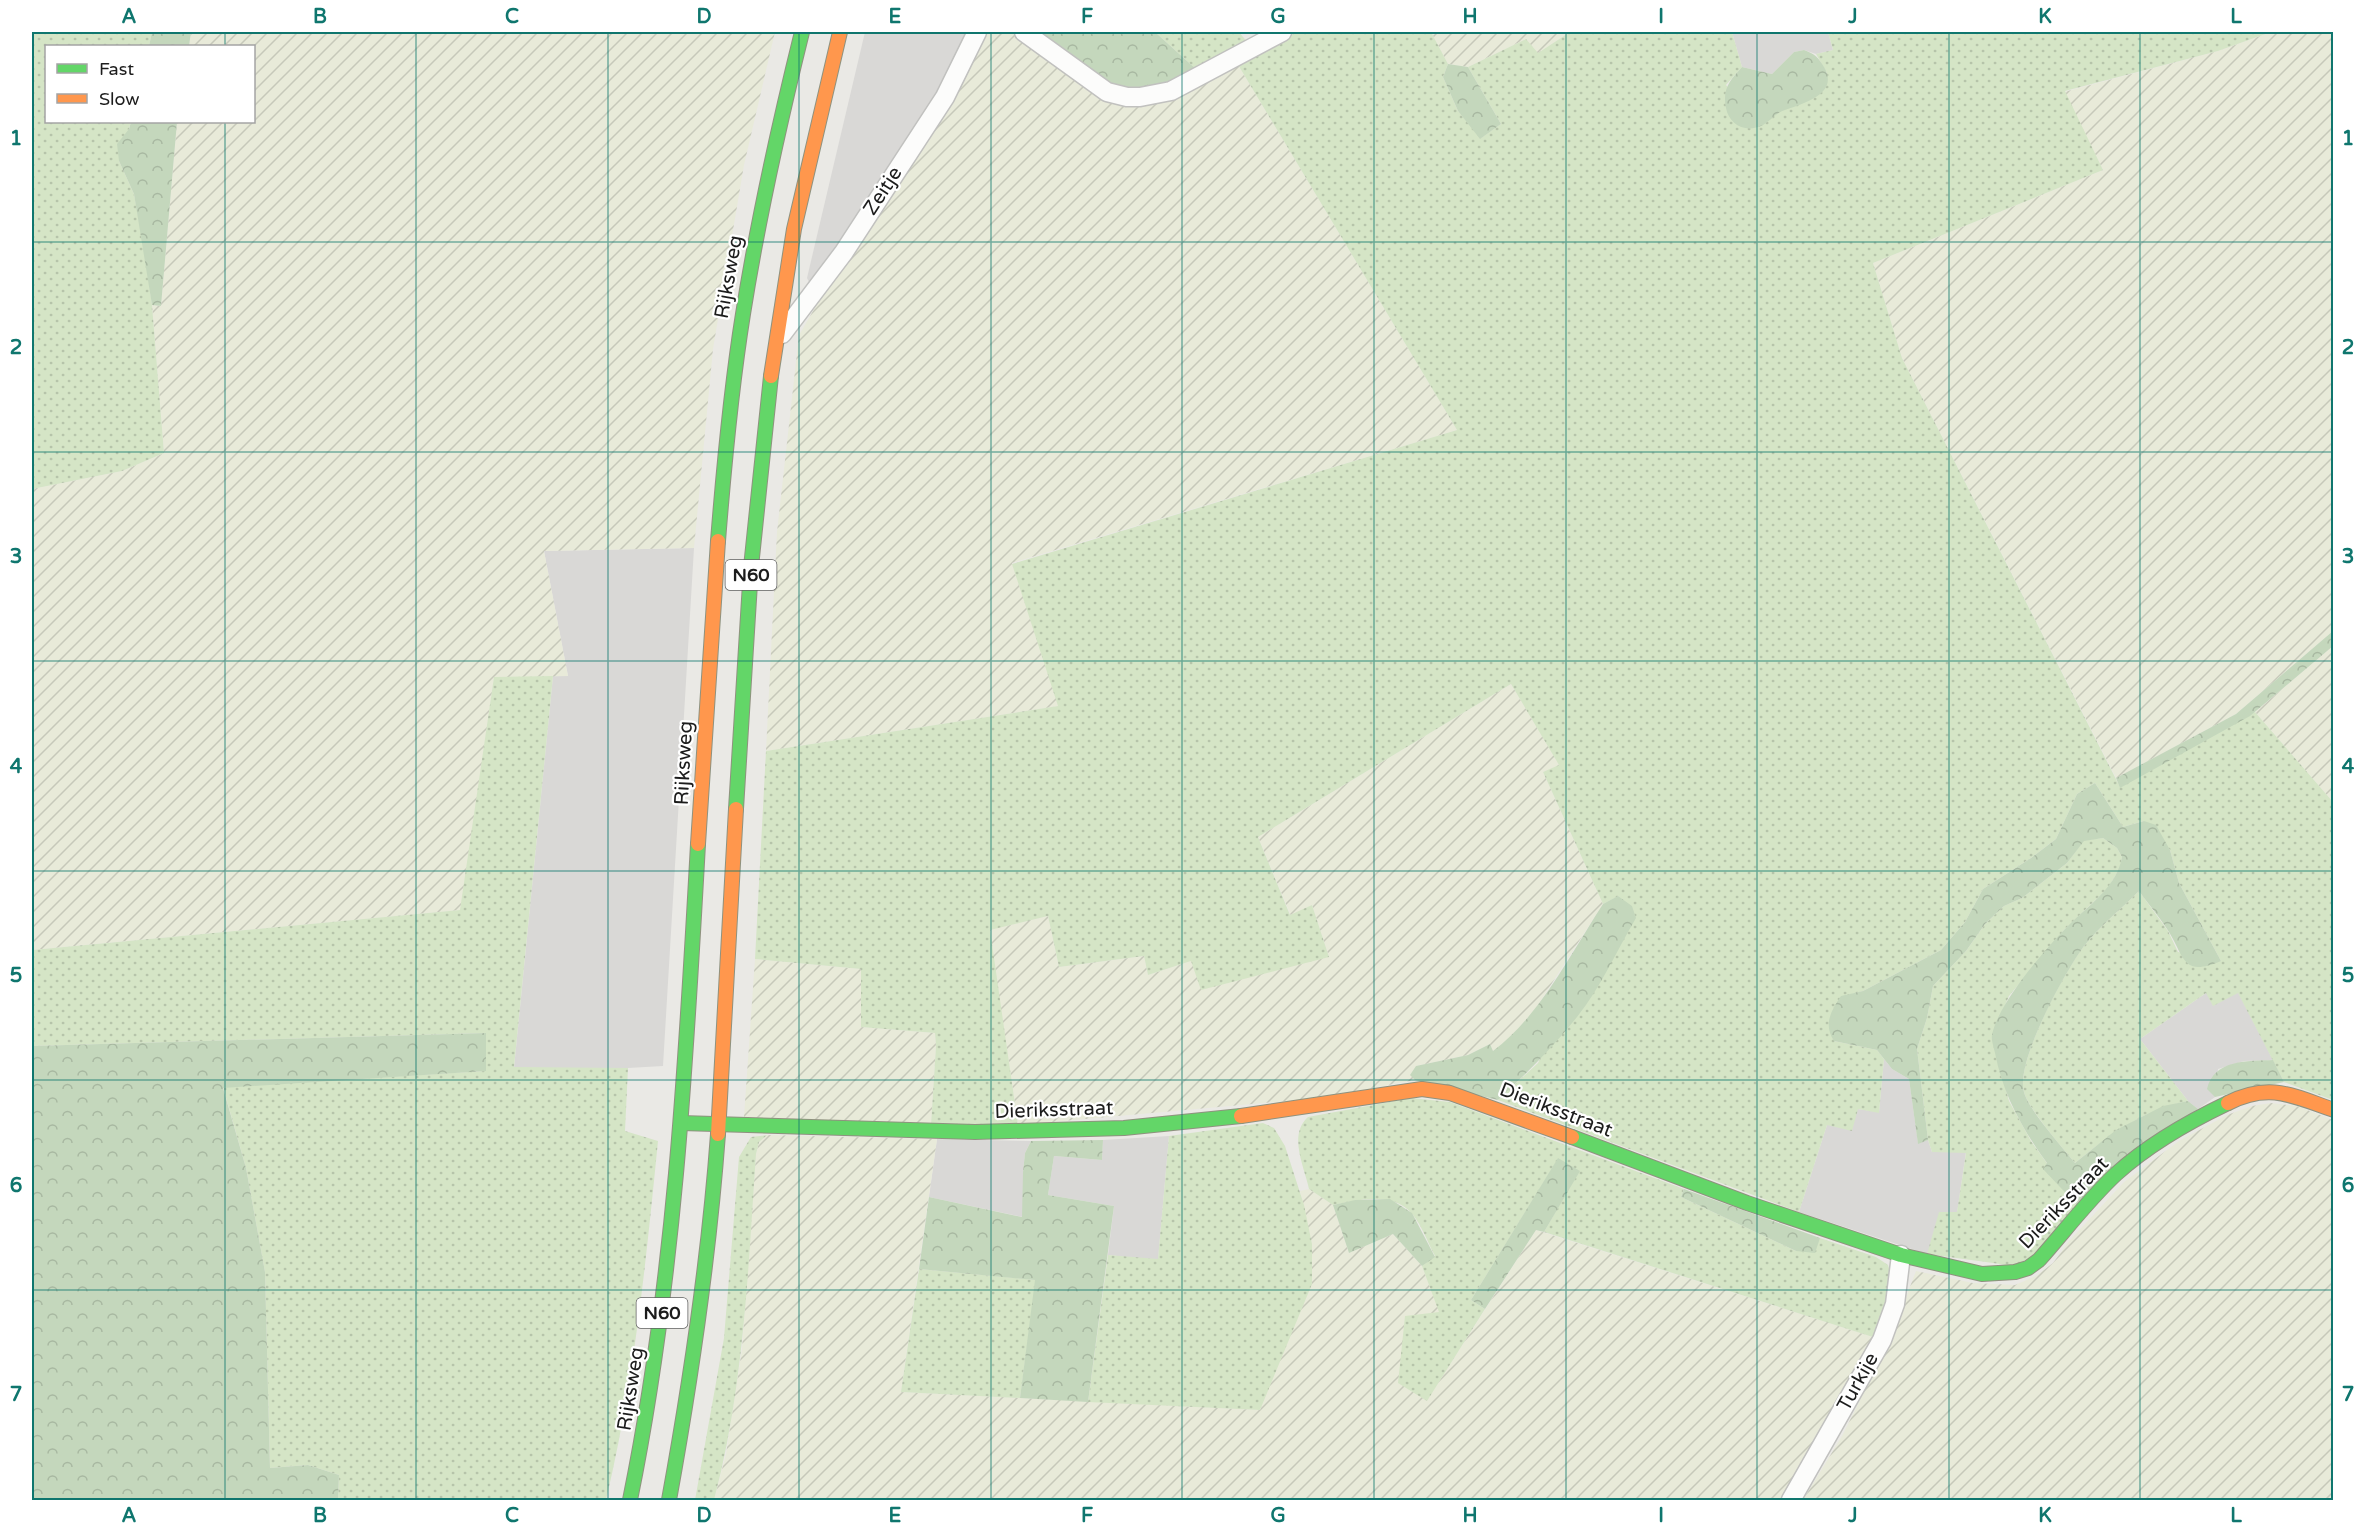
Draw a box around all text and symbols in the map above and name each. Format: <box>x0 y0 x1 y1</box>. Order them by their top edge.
text: A <box>122 5 137 29</box>
text: B <box>313 5 327 29</box>
text: C <box>505 5 519 29</box>
text: D <box>696 5 712 29</box>
text: E <box>889 5 902 29</box>
text: F <box>1081 5 1093 29</box>
text: G <box>1270 5 1286 29</box>
text: H <box>1462 5 1478 29</box>
text: I <box>1658 5 1664 29</box>
text: J <box>1847 5 1858 29</box>
text: K <box>2038 5 2052 29</box>
text: L <box>2230 5 2242 29</box>
legend <box>45 45 255 123</box>
text: Fast <box>99 58 134 80</box>
text: Slow <box>99 88 140 110</box>
text: 1 <box>10 127 22 151</box>
text: 1 <box>2342 127 2354 151</box>
street label: Zeitje <box>858 162 908 220</box>
street label: Rijksweg <box>710 233 748 321</box>
text: 2 <box>10 336 22 360</box>
text: 2 <box>2342 336 2354 360</box>
text: 3 <box>10 545 22 569</box>
text: 3 <box>2342 545 2354 569</box>
road number: N60 <box>726 560 777 590</box>
street label: Rijksweg <box>670 720 698 806</box>
text: 4 <box>10 755 23 779</box>
text: 4 <box>2342 755 2355 779</box>
text: 5 <box>10 964 22 988</box>
text: 5 <box>2342 964 2354 988</box>
street label: Dieriksstraat <box>1496 1077 1616 1143</box>
street label: Dieriksstraat <box>994 1096 1114 1124</box>
street label: Dieriksstraat <box>2014 1152 2114 1254</box>
text: 6 <box>10 1174 22 1198</box>
text: 6 <box>2342 1174 2354 1198</box>
road number: N60 <box>636 1298 688 1328</box>
street label: Rijksweg <box>613 1346 649 1432</box>
street label: Turkije <box>1832 1349 1884 1415</box>
text: 7 <box>10 1383 22 1407</box>
text: 7 <box>2342 1383 2354 1407</box>
text: A <box>122 1504 137 1528</box>
text: B <box>313 1504 327 1528</box>
text: C <box>505 1504 519 1528</box>
text: D <box>696 1504 712 1528</box>
text: E <box>889 1504 902 1528</box>
text: F <box>1081 1504 1093 1528</box>
text: G <box>1270 1504 1286 1528</box>
text: H <box>1462 1504 1478 1528</box>
text: I <box>1658 1504 1664 1528</box>
text: J <box>1847 1504 1858 1528</box>
text: K <box>2038 1504 2052 1528</box>
text: L <box>2230 1504 2242 1528</box>

